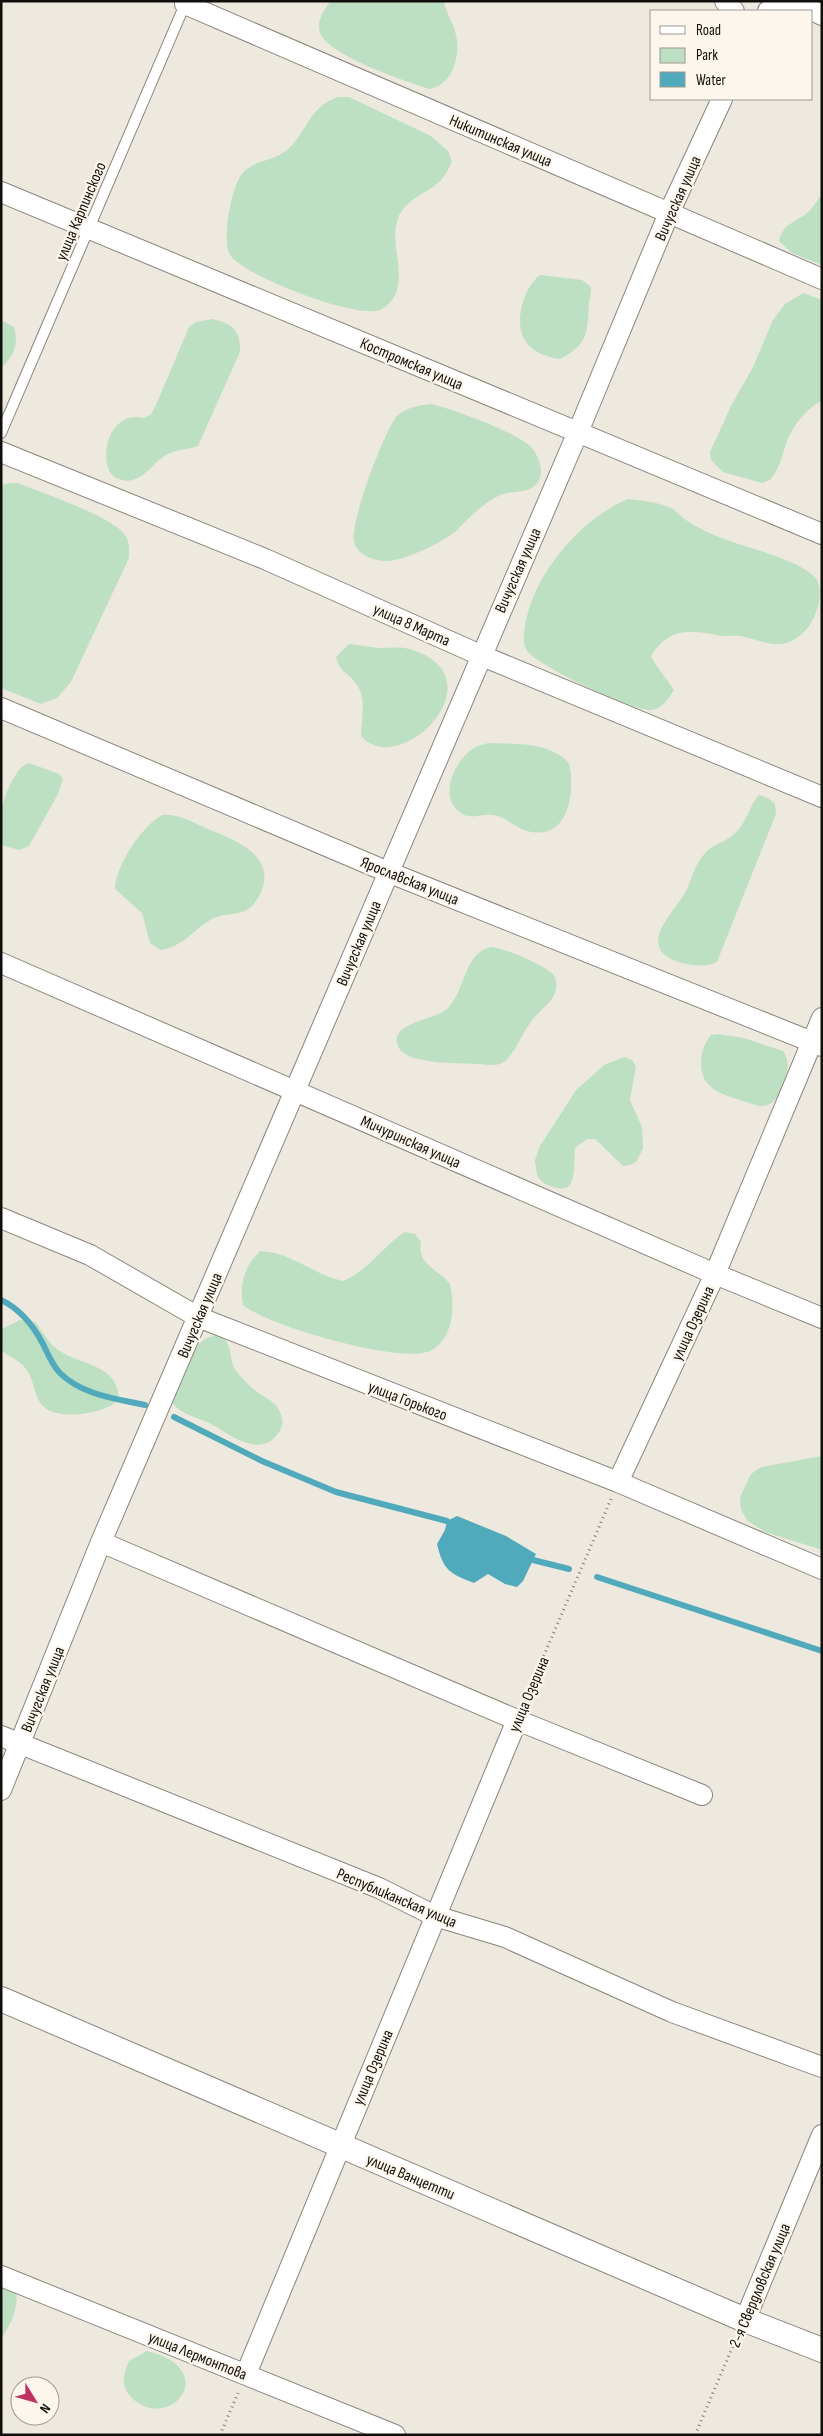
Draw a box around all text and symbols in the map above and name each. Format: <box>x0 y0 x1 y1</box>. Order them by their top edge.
legend <box>650 10 813 100</box>
text: Road <box>696 21 721 40</box>
text: Park <box>696 46 718 65</box>
text: Water <box>696 71 727 90</box>
street label: Никитинская улица <box>446 111 555 172</box>
street label: Вичугская улица <box>651 153 706 244</box>
street label: улица Карпинского <box>52 159 111 264</box>
street label: Костромская улица <box>357 334 466 395</box>
street label: Вичугская улица <box>491 525 546 616</box>
street label: улица 8 Марта <box>370 600 453 651</box>
street label: Ярославская улица <box>358 853 461 910</box>
street label: Вичугская улица <box>333 898 386 989</box>
street label: Мичуринская улица <box>357 1112 463 1173</box>
street label: Вичугская улица <box>174 1270 227 1361</box>
street label: улица Озерина <box>668 1283 719 1364</box>
street label: улица Горького <box>365 1378 450 1425</box>
street label: Вичугская улица <box>18 1644 69 1735</box>
street label: улица Озерина <box>505 1654 554 1735</box>
street label: Республиканская улица <box>333 1865 459 1932</box>
street label: улица Озерина <box>349 2027 398 2108</box>
street label: улица Ванцетти <box>363 2150 457 2205</box>
street label: 2-я Свердловская улица <box>726 2221 795 2350</box>
street label: улица Лермонтова <box>145 2328 250 2385</box>
north arrow <box>10 2376 60 2426</box>
text: N <box>36 2400 54 2417</box>

